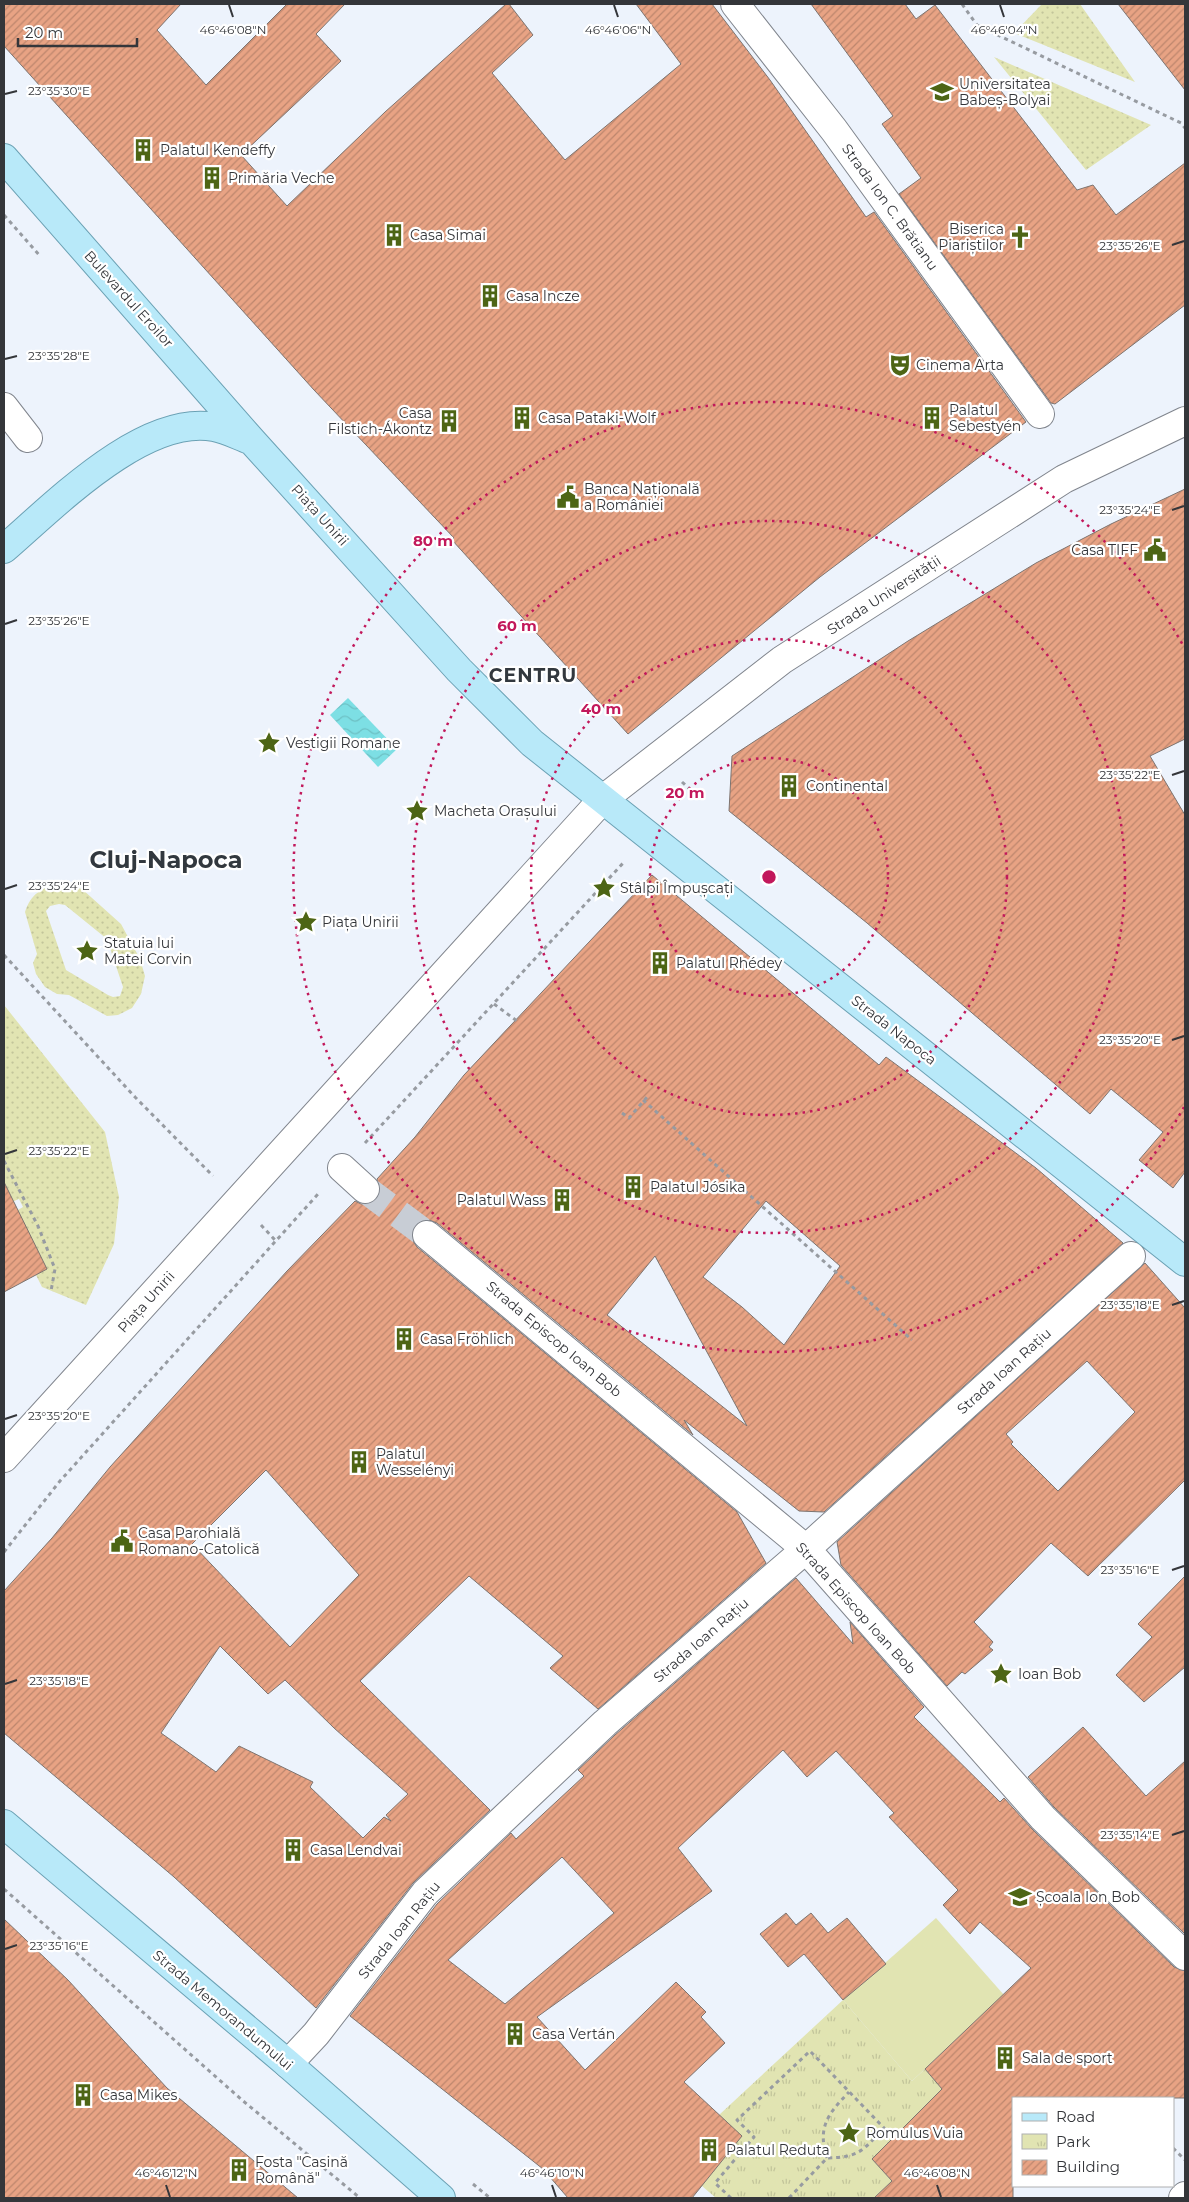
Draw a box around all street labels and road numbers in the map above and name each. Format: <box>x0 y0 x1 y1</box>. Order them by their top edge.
street label: Strada Ion C. Brătianu <box>838 140 942 274</box>
street label: Bulevardul Eroilor <box>81 247 178 352</box>
street label: Piața Unirii <box>287 480 352 550</box>
street label: Strada Universității <box>824 551 945 639</box>
street label: Strada Napoca <box>848 991 940 1069</box>
street label: Piața Unirii <box>114 1267 179 1337</box>
street label: Strada Episcop Ioan Bob <box>483 1277 625 1401</box>
street label: Strada Ioan Rațiu <box>953 1324 1055 1419</box>
street label: Strada Episcop Ioan Bob <box>792 1538 920 1678</box>
street label: Strada Ioan Rațiu <box>650 1594 753 1687</box>
street label: Strada Ioan Rațiu <box>354 1877 445 1983</box>
street label: Strada Memorandumului <box>149 1946 297 2074</box>

